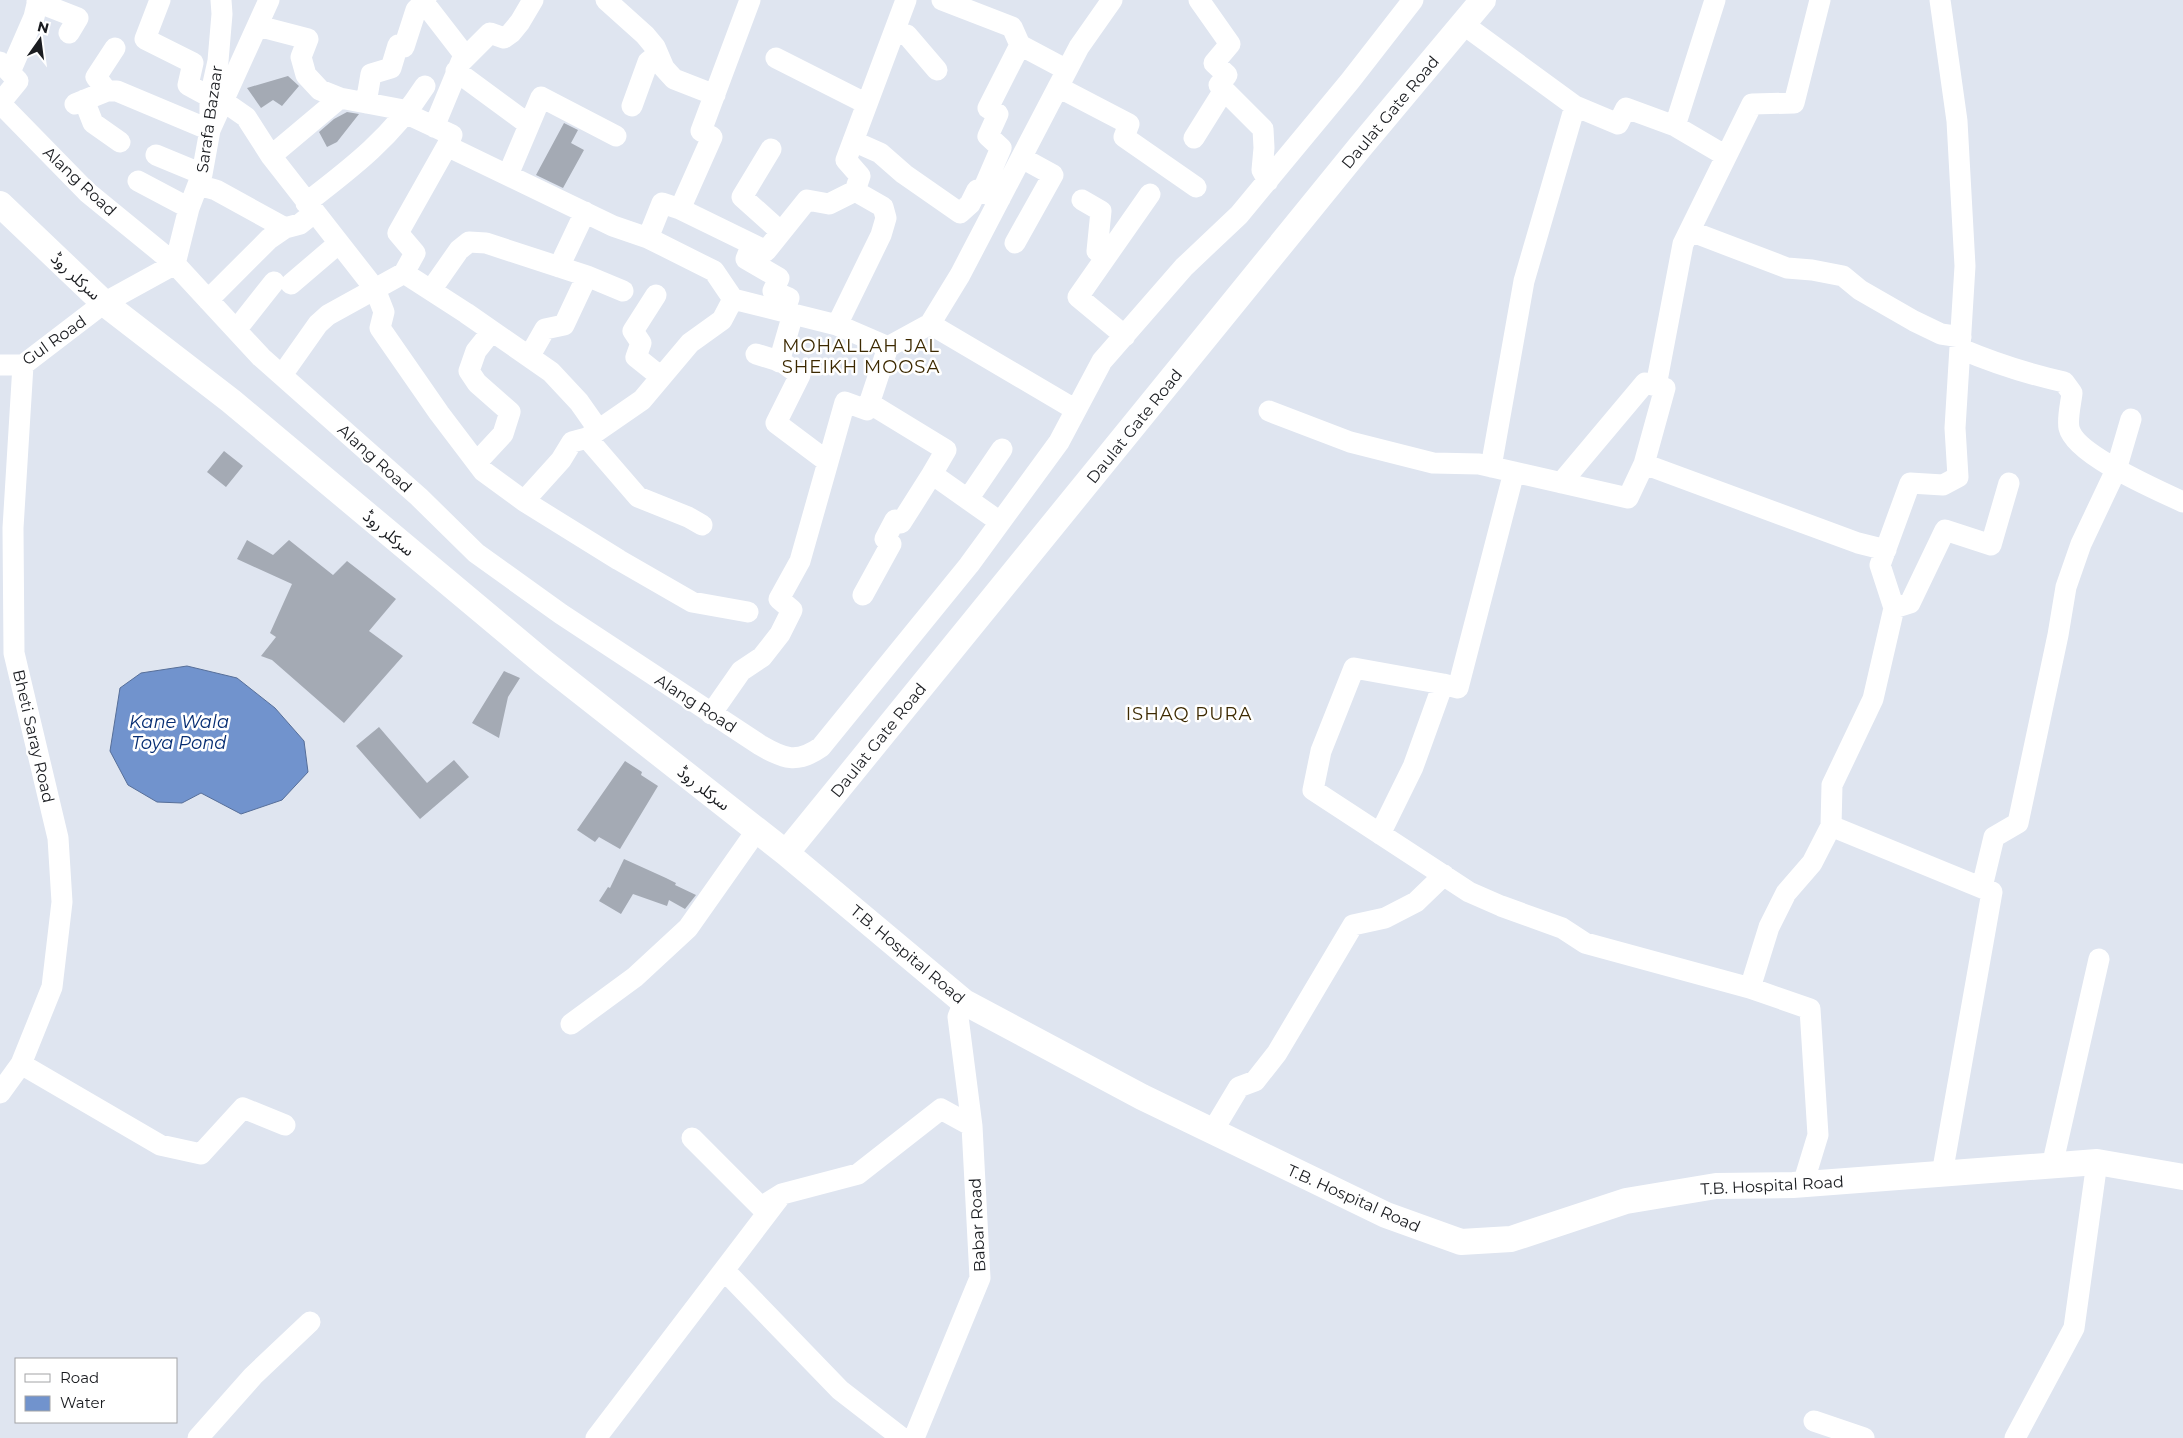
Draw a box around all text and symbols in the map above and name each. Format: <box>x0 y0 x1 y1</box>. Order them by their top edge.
north arrow <box>15 15 65 65</box>
text: N <box>35 17 51 37</box>
street label: Daulat Gate Road <box>1338 52 1443 173</box>
street label: Sarafa Bazaar <box>193 64 226 174</box>
street label: Alang Road <box>39 143 120 220</box>
street label: سرکلر روڈ <box>47 249 104 304</box>
street label: Gul Road <box>19 312 90 369</box>
district label: MOHALLAH JAL SHEIKH MOOSA <box>782 335 940 378</box>
street label: Daulat Gate Road <box>1082 365 1186 487</box>
street label: Alang Road <box>334 420 416 497</box>
street label: سرکلر روڈ <box>359 507 418 560</box>
street label: Bheti Saray Road <box>9 668 58 805</box>
street label: Alang Road <box>652 670 740 737</box>
street label: Daulat Gate Road <box>826 679 930 801</box>
district label: ISHAQ PURA <box>1126 703 1252 725</box>
water label: Kane Wala Toya Pond <box>129 711 229 754</box>
street label: سرکلر روڈ <box>674 762 734 815</box>
street label: T.B. Hospital Road <box>847 901 969 1008</box>
street label: T.B. Hospital Road <box>1284 1161 1423 1236</box>
street label: T.B. Hospital Road <box>1700 1172 1844 1199</box>
street label: Babar Road <box>966 1177 989 1273</box>
legend <box>15 1358 178 1423</box>
text: Road <box>60 1368 99 1387</box>
text: Water <box>60 1393 106 1412</box>

